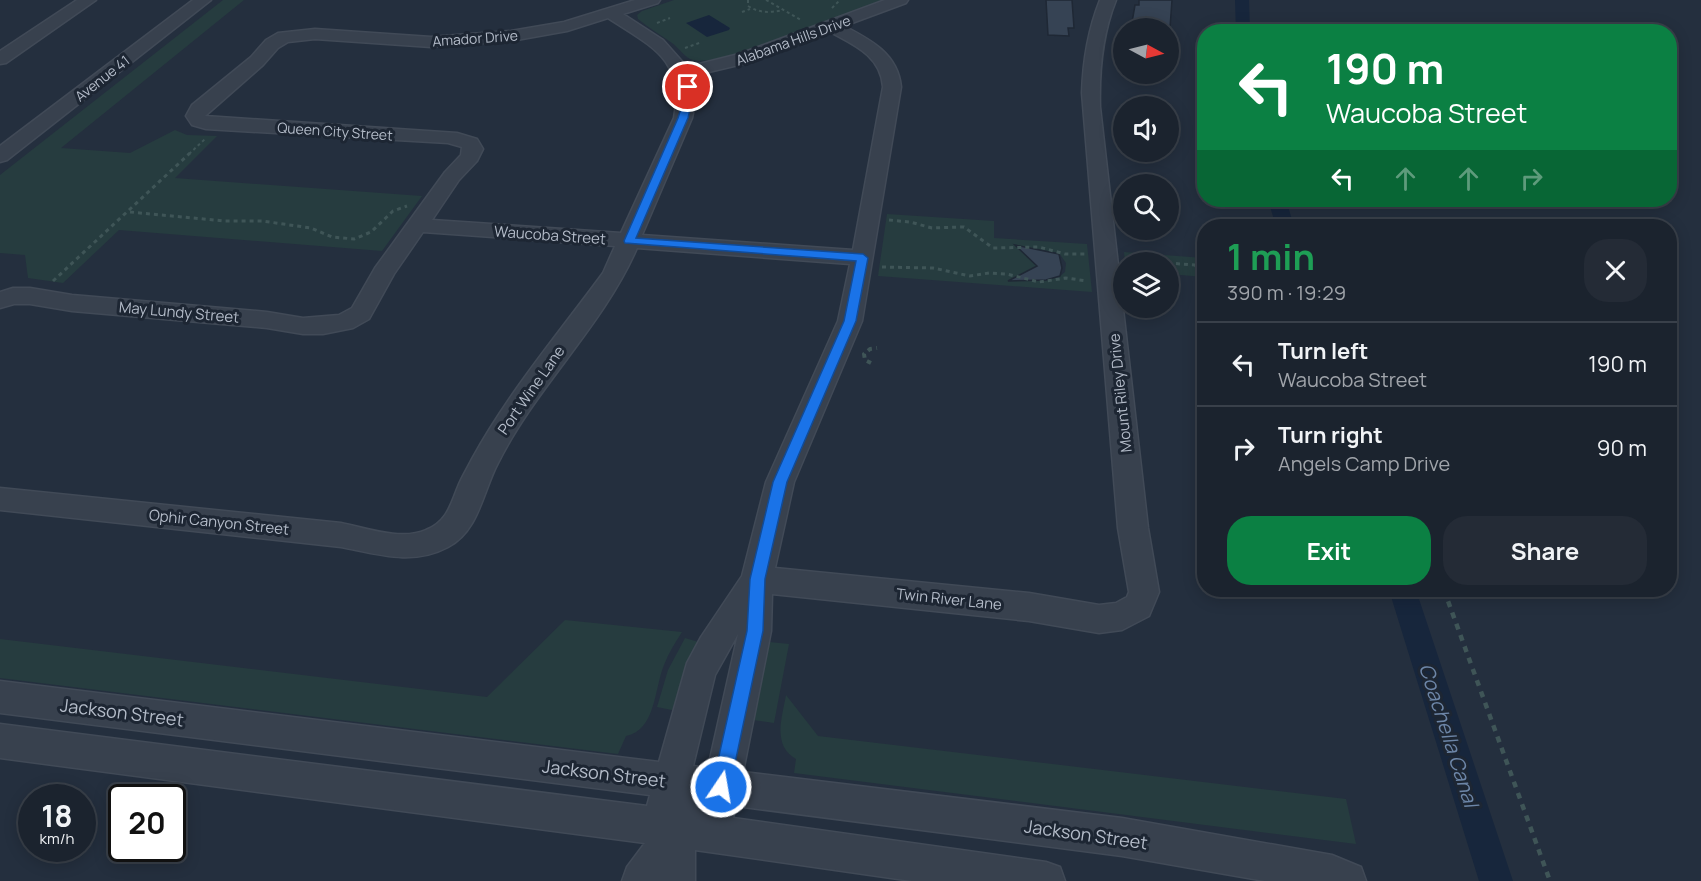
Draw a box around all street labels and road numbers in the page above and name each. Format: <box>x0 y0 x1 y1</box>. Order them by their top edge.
street label: Alabama Hills Drive <box>733 10 853 70</box>
street label: Amador Drive <box>432 26 518 50</box>
street label: Avenue 41 <box>71 51 133 105</box>
street label: Queen City Street <box>277 117 394 145</box>
street label: Waucoba Street <box>493 221 607 249</box>
street label: May Lundy Street <box>118 296 240 328</box>
street label: Mount Riley Drive <box>1103 332 1137 453</box>
street label: Port Wine Lane <box>493 341 569 439</box>
street label: Ophir Canyon Street <box>148 504 290 540</box>
street label: Twin River Lane <box>895 583 1003 615</box>
street label: Jackson Street <box>59 693 185 731</box>
street label: Jackson Street <box>541 754 667 792</box>
street label: Jackson Street <box>1023 813 1149 855</box>

